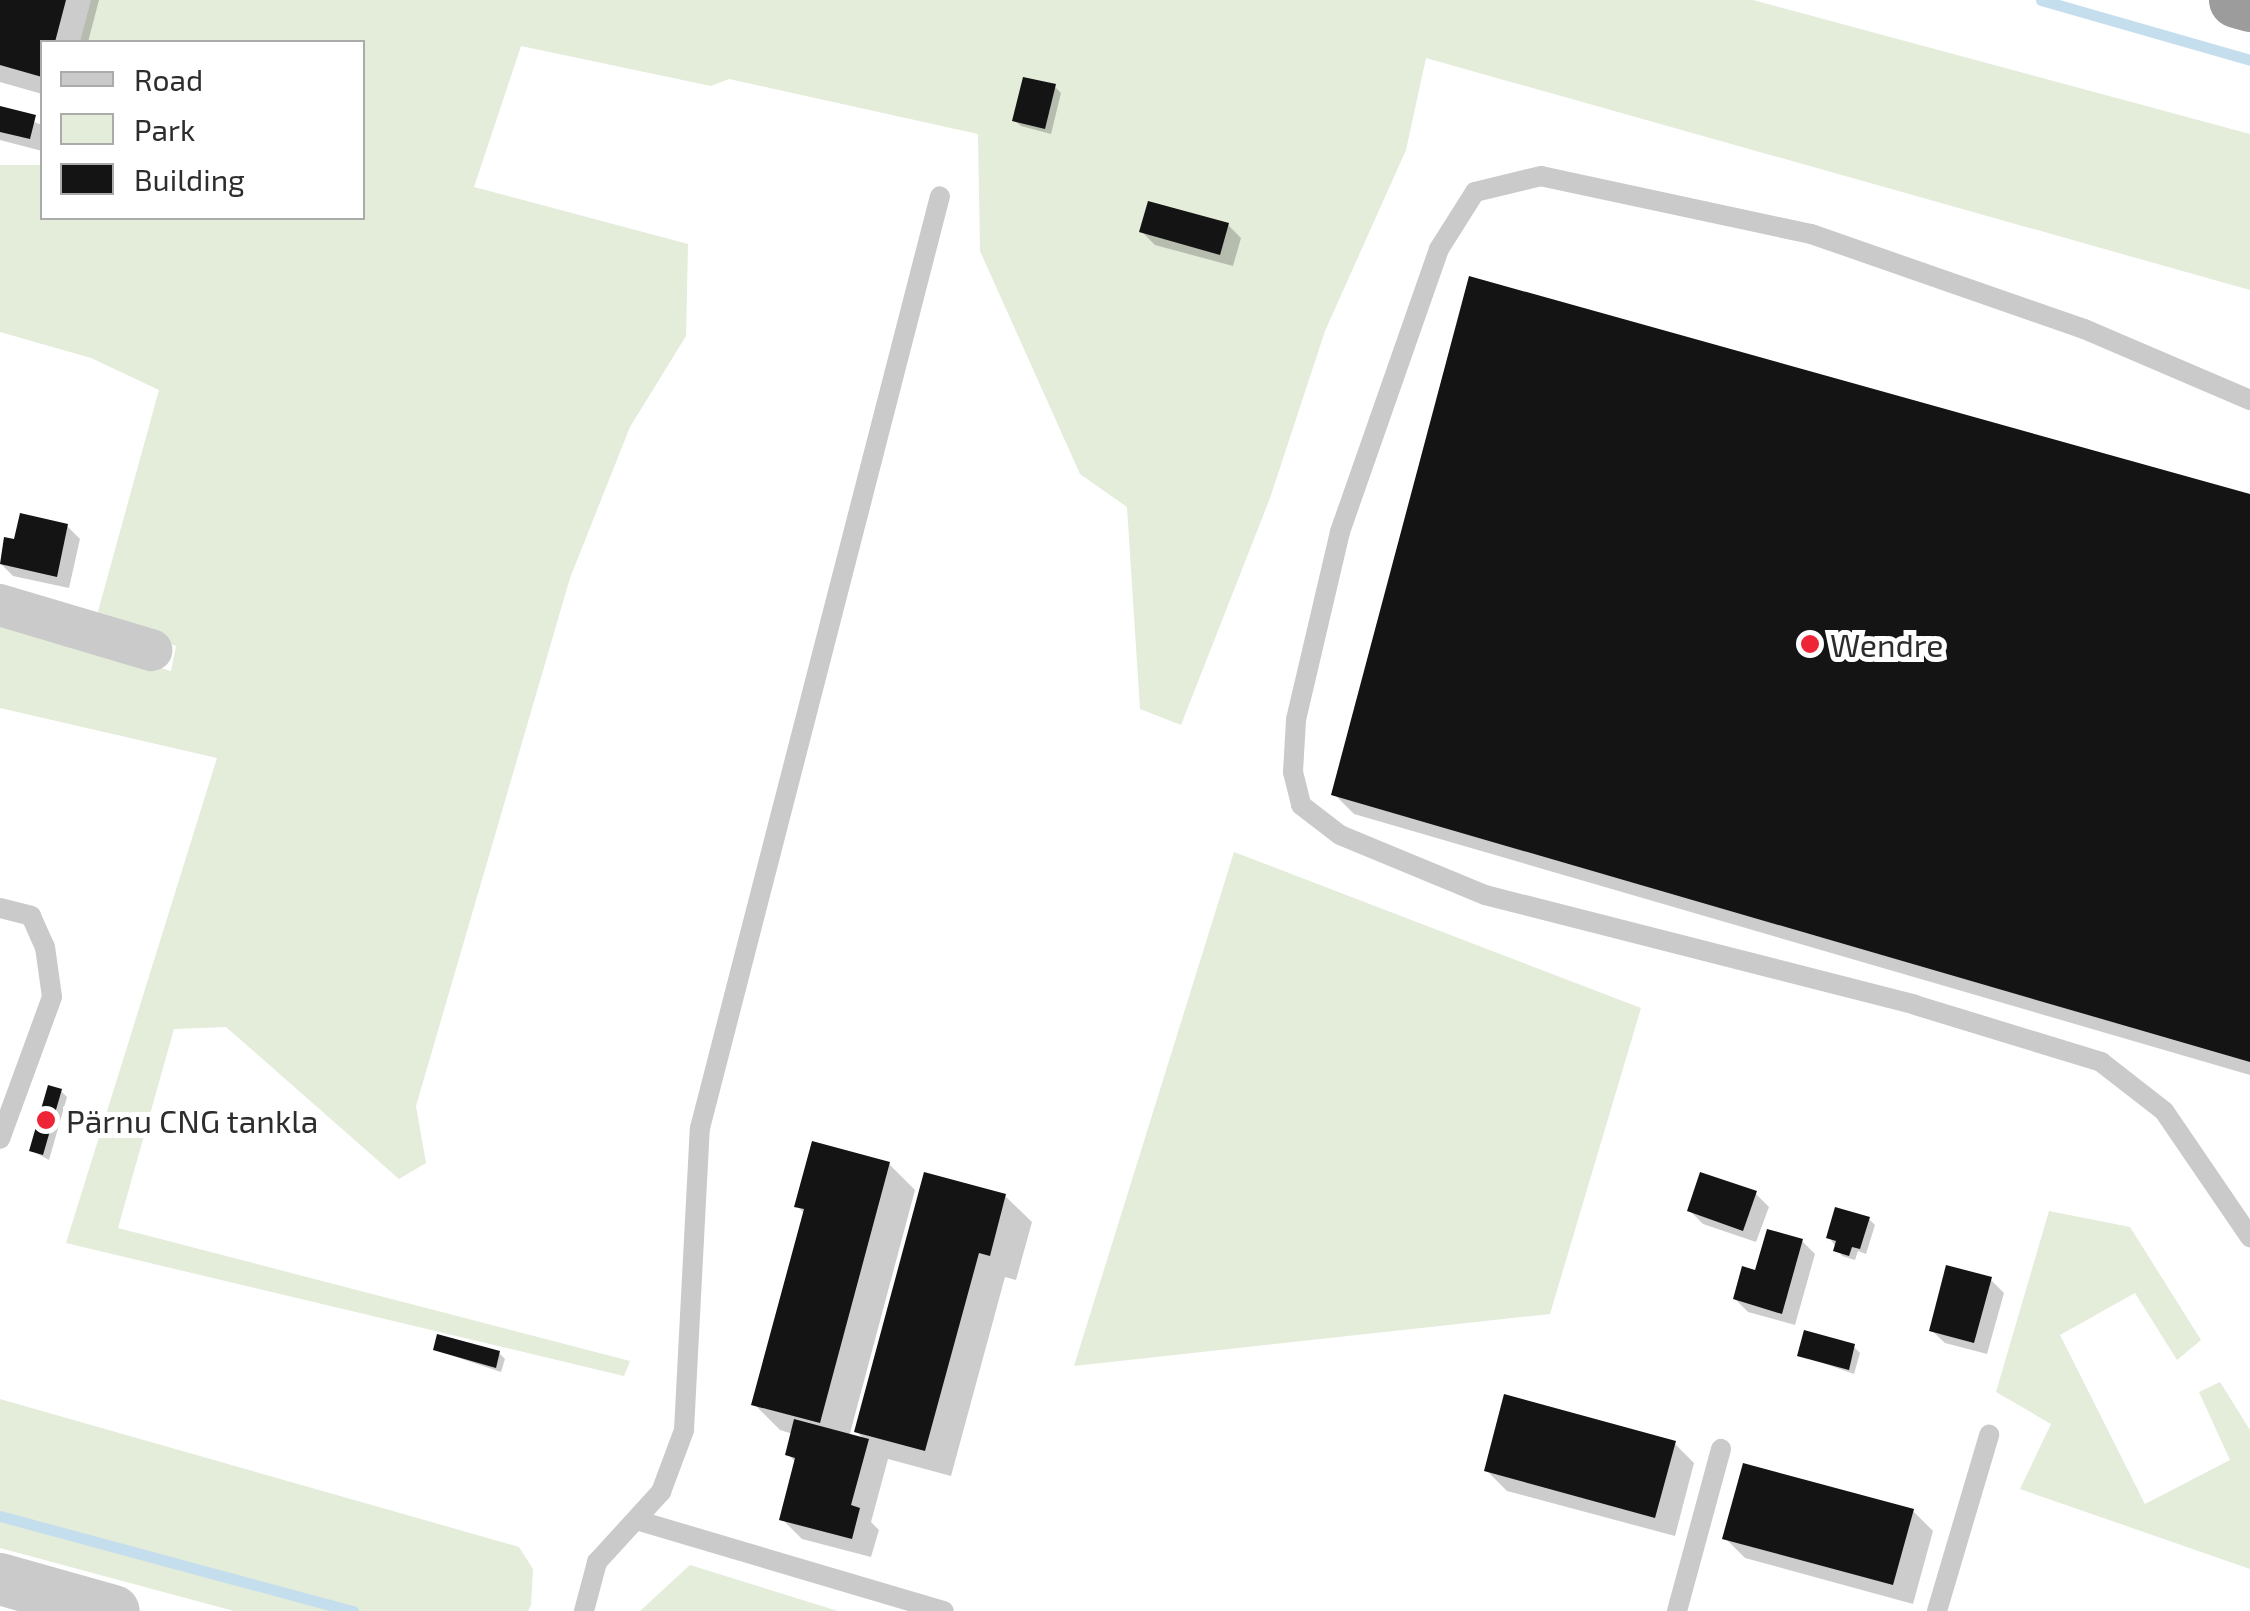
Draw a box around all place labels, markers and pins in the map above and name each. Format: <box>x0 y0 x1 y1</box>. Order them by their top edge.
place label: Wendre <box>1830 625 1943 663</box>
marker: Wendre <box>1799 633 1821 655</box>
place label: Pärnu CNG tankla <box>66 1101 319 1139</box>
marker: Pärnu CNG tankla <box>35 1109 57 1131</box>

